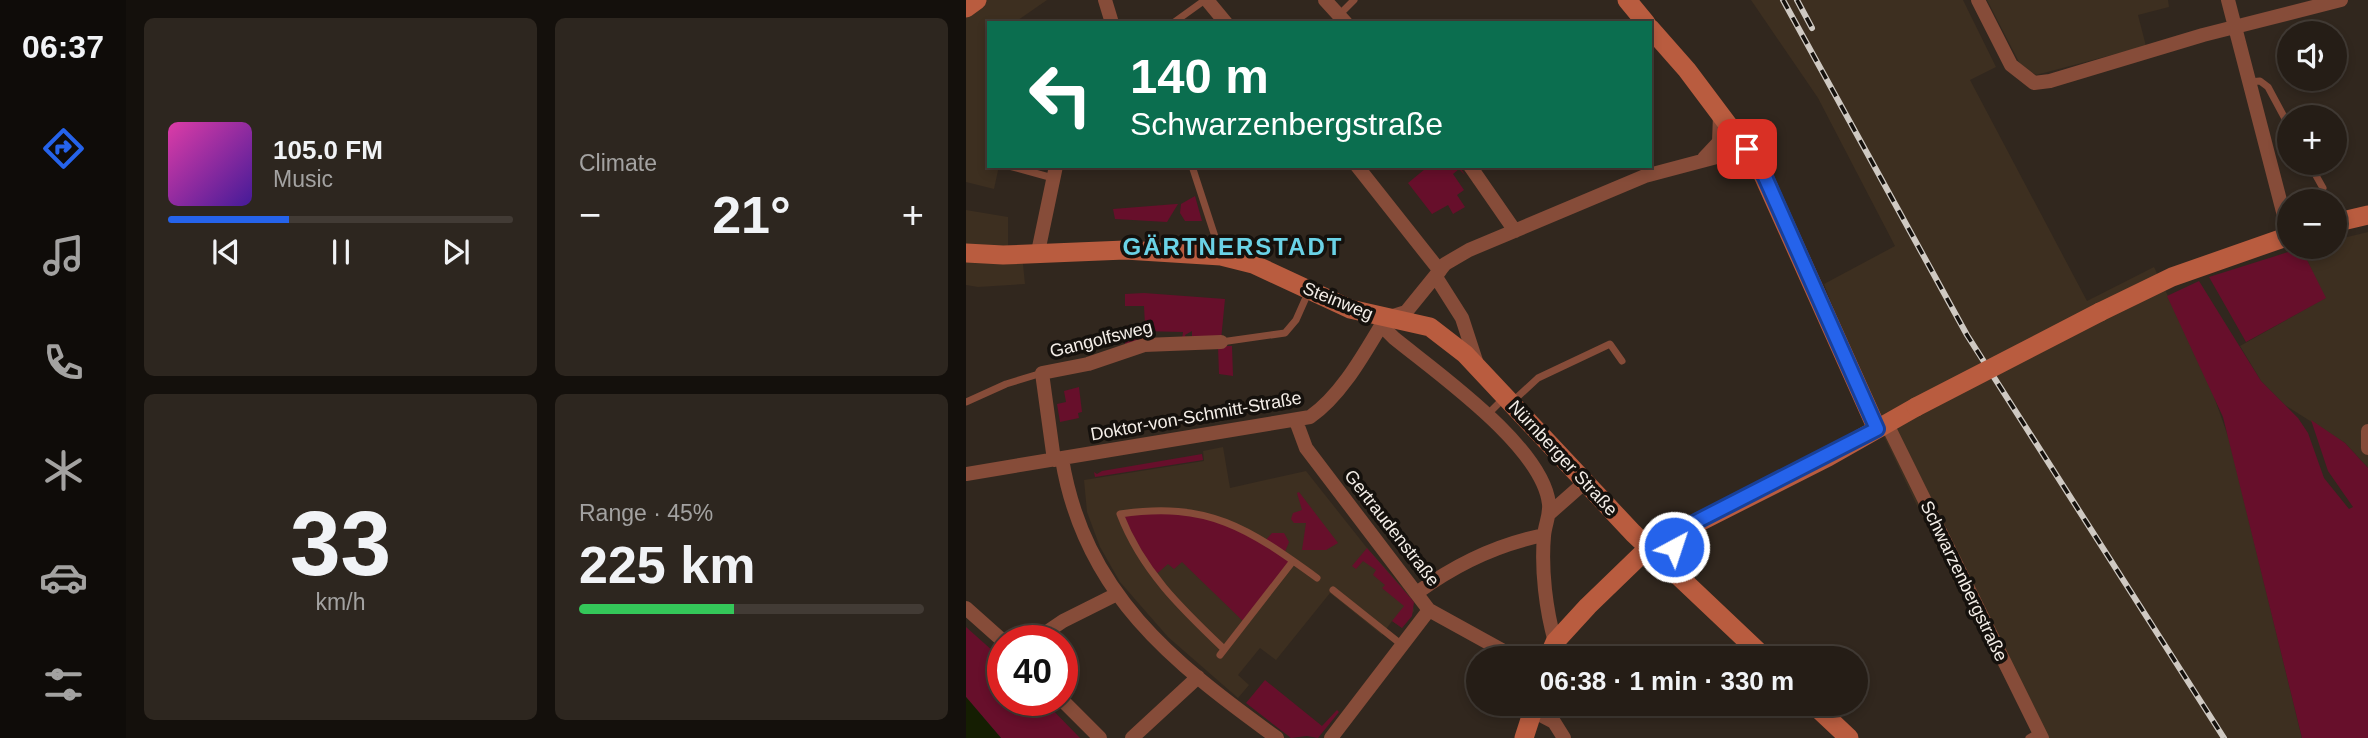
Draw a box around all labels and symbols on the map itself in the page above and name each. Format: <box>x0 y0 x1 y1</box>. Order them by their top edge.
pin <box>1717 119 1777 179</box>
district label: GÄRTNERSTADT <box>1123 233 1343 260</box>
street label: Steinweg <box>1300 278 1376 324</box>
street label: Gangolfsweg <box>1048 317 1154 361</box>
street label: Doktor-von-Schmitt-Straße <box>1089 388 1303 444</box>
street label: Nürnberger Straße <box>1505 396 1621 520</box>
street label: Gertraudenstraße <box>1340 466 1444 590</box>
street label: Schwarzenbergstraße <box>1916 497 2012 665</box>
position arrow <box>1637 510 1711 584</box>
speed limit sign: 40 <box>987 625 1078 716</box>

